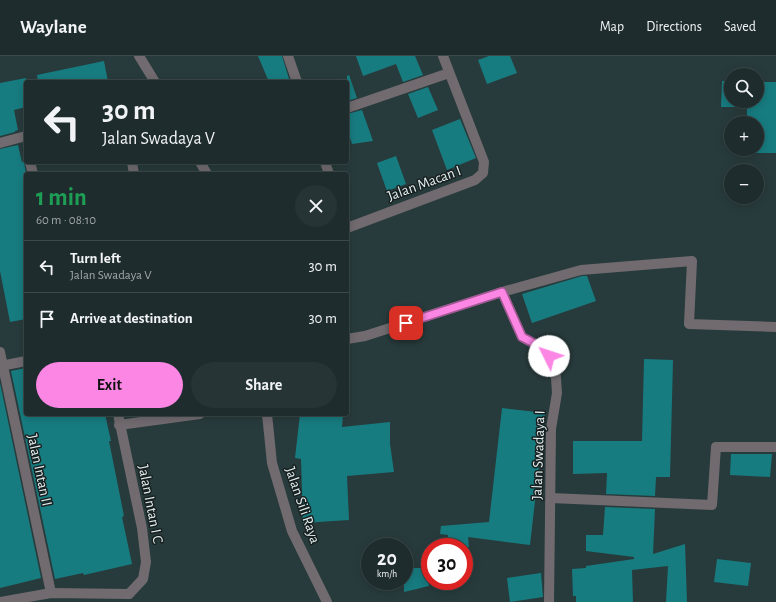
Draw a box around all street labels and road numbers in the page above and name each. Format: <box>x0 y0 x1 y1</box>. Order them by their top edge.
street label: Jalan Macan I <box>385 163 463 204</box>
street label: Jalan Swadaya I <box>529 410 548 500</box>
street label: Jalan Intan II <box>25 433 54 508</box>
street label: Jalan Intan I C <box>136 464 166 545</box>
street label: Jalan Sili Raya <box>282 465 323 546</box>

